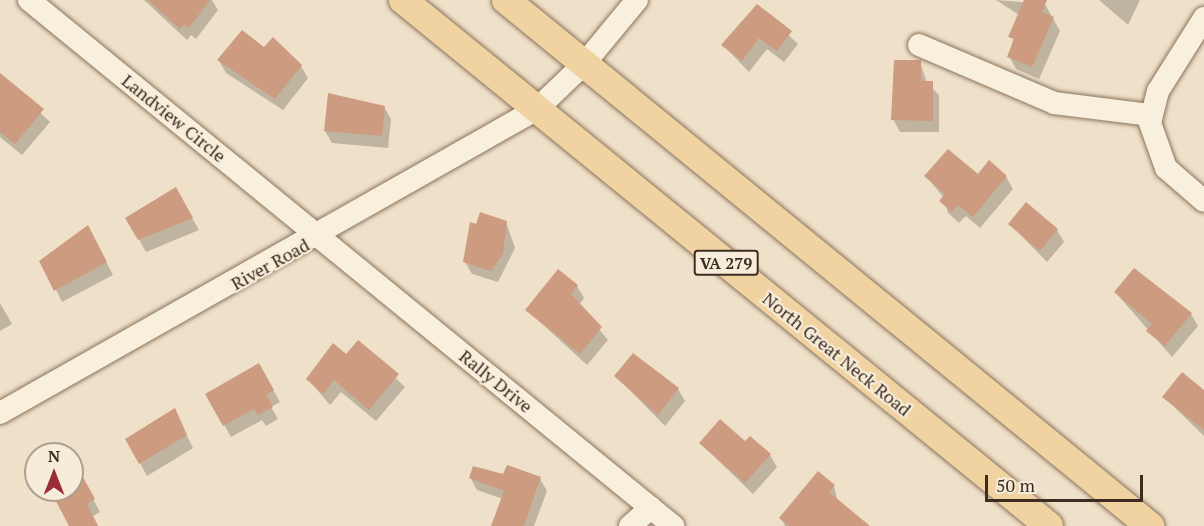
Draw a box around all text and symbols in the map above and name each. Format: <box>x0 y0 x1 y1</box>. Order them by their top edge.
street label: Landview Circle <box>118 69 230 167</box>
street label: River Road <box>227 234 313 294</box>
road number: VA 279 <box>693 250 759 276</box>
street label: North Great Neck Road <box>758 288 916 420</box>
street label: Rally Drive <box>455 345 537 417</box>
north arrow <box>24 442 84 502</box>
text: N <box>48 445 60 467</box>
scale bar <box>988 463 1146 501</box>
text: 50 m <box>996 473 1035 497</box>

